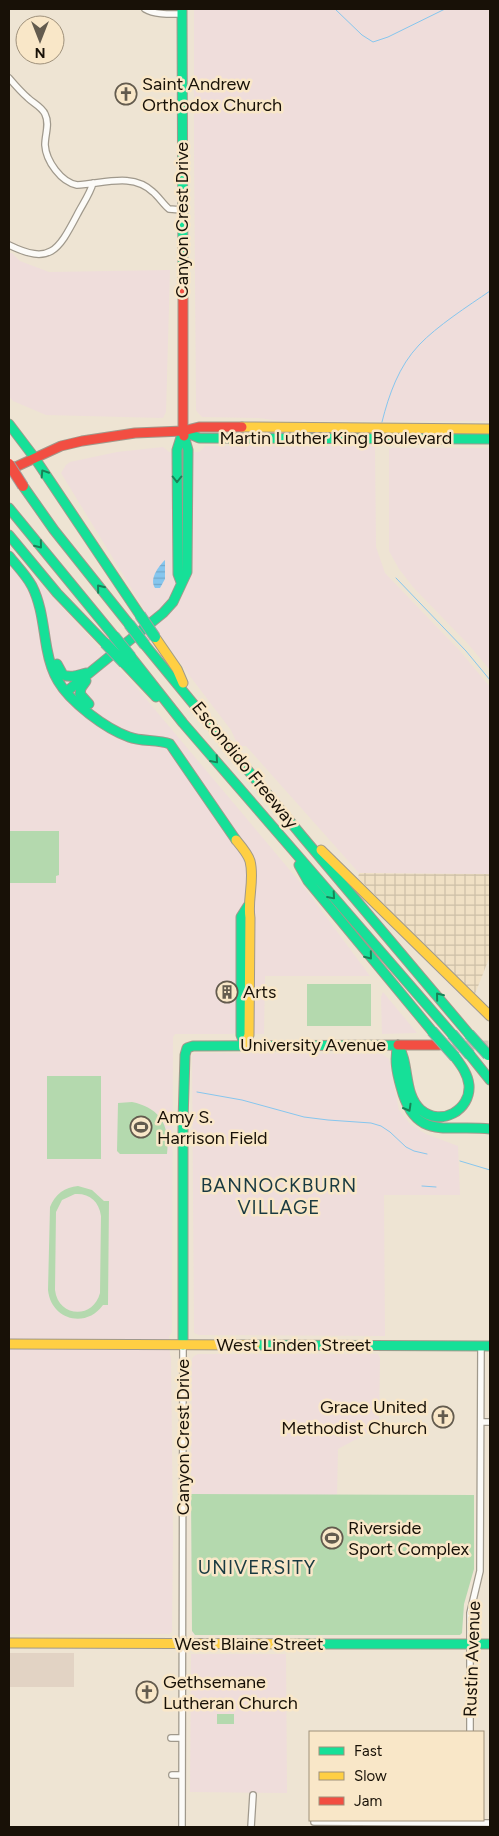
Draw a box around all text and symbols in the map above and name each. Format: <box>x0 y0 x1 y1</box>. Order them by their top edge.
north arrow <box>15 15 65 65</box>
text: N <box>35 44 45 61</box>
place label: Saint Andrew Orthodox Church <box>142 73 282 116</box>
church icon: Saint Andrew Orthodox Church <box>114 82 138 106</box>
street label: Canyon Crest Drive <box>171 142 193 298</box>
street label: Martin Luther King Boulevard <box>220 427 452 449</box>
one-way arrow <box>41 469 50 479</box>
one-way arrow <box>172 476 182 483</box>
one-way arrow <box>34 540 43 549</box>
one-way arrow <box>97 585 105 594</box>
street label: Escondido Freeway <box>187 697 303 833</box>
one-way arrow <box>209 755 218 764</box>
one-way arrow <box>326 891 335 900</box>
one-way arrow <box>363 950 371 959</box>
building icon: Arts <box>215 980 239 1004</box>
place label: Arts <box>243 981 276 1003</box>
one-way arrow <box>436 993 444 1002</box>
street label: University Avenue <box>240 1034 386 1056</box>
one-way arrow <box>401 1103 411 1112</box>
place label: Amy S. Harrison Field <box>157 1106 268 1149</box>
sports icon: Amy S. Harrison Field <box>129 1115 153 1139</box>
district label: BANNOCKBURN VILLAGE <box>201 1174 357 1219</box>
street label: West Linden Street <box>217 1334 372 1356</box>
street label: Canyon Crest Drive <box>172 1359 194 1515</box>
place label: Grace United Methodist Church <box>281 1396 427 1439</box>
church icon: Grace United Methodist Church <box>431 1405 455 1429</box>
place label: Riverside Sport Complex <box>348 1517 470 1560</box>
sports icon: Riverside Sport Complex <box>320 1526 344 1550</box>
district label: UNIVERSITY <box>198 1556 316 1579</box>
street label: Rustin Avenue <box>459 1600 485 1717</box>
street label: West Blaine Street <box>174 1633 324 1655</box>
place label: Gethsemane Lutheran Church <box>163 1671 298 1714</box>
church icon: Gethsemane Lutheran Church <box>135 1680 159 1704</box>
legend <box>309 1731 484 1821</box>
text: Fast <box>354 1742 383 1760</box>
text: Slow <box>354 1767 387 1785</box>
text: Jam <box>354 1792 382 1810</box>

